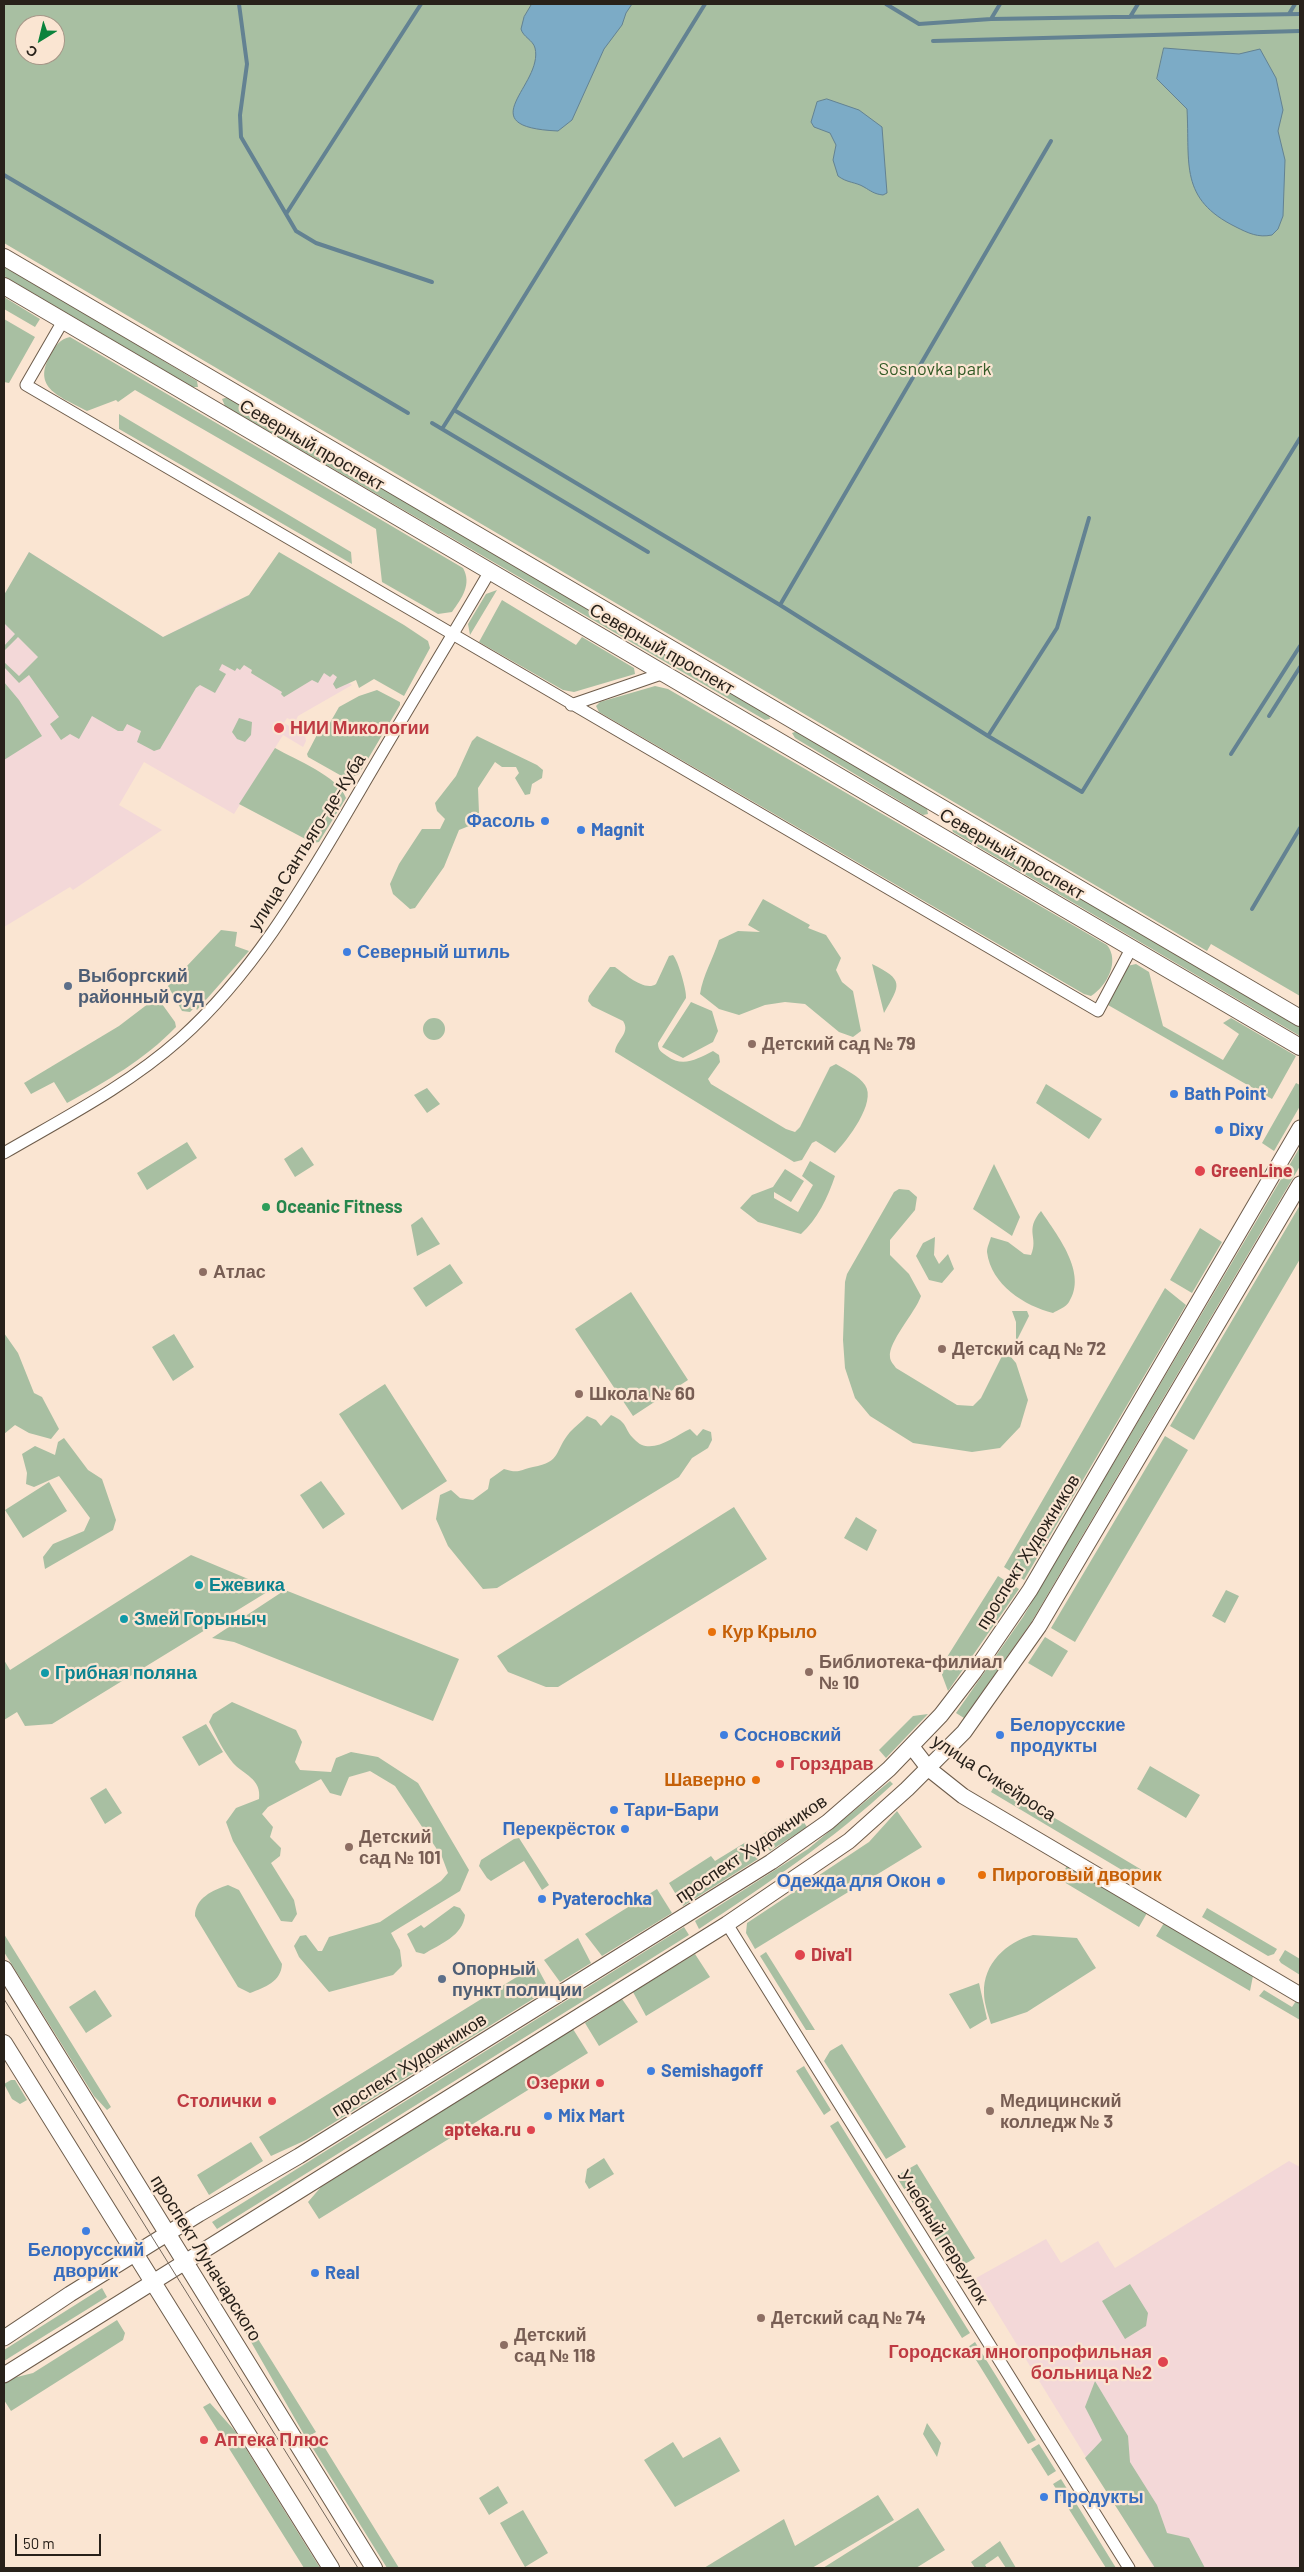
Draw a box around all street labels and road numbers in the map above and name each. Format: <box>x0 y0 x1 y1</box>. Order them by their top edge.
street label: Северный проспект <box>236 395 388 495</box>
street label: Северный проспект <box>586 599 738 699</box>
street label: улица Сантьяго-де-Куба <box>244 750 370 934</box>
street label: Северный проспект <box>936 804 1088 904</box>
street label: проспект Художников <box>972 1471 1084 1633</box>
street label: улица Сикейроса <box>928 1730 1060 1826</box>
street label: проспект Художников <box>671 1790 831 1908</box>
street label: проспект Художников <box>328 2009 490 2121</box>
street label: Учебный переулок <box>893 2166 993 2308</box>
street label: проспект Луначарского <box>146 2171 266 2345</box>

